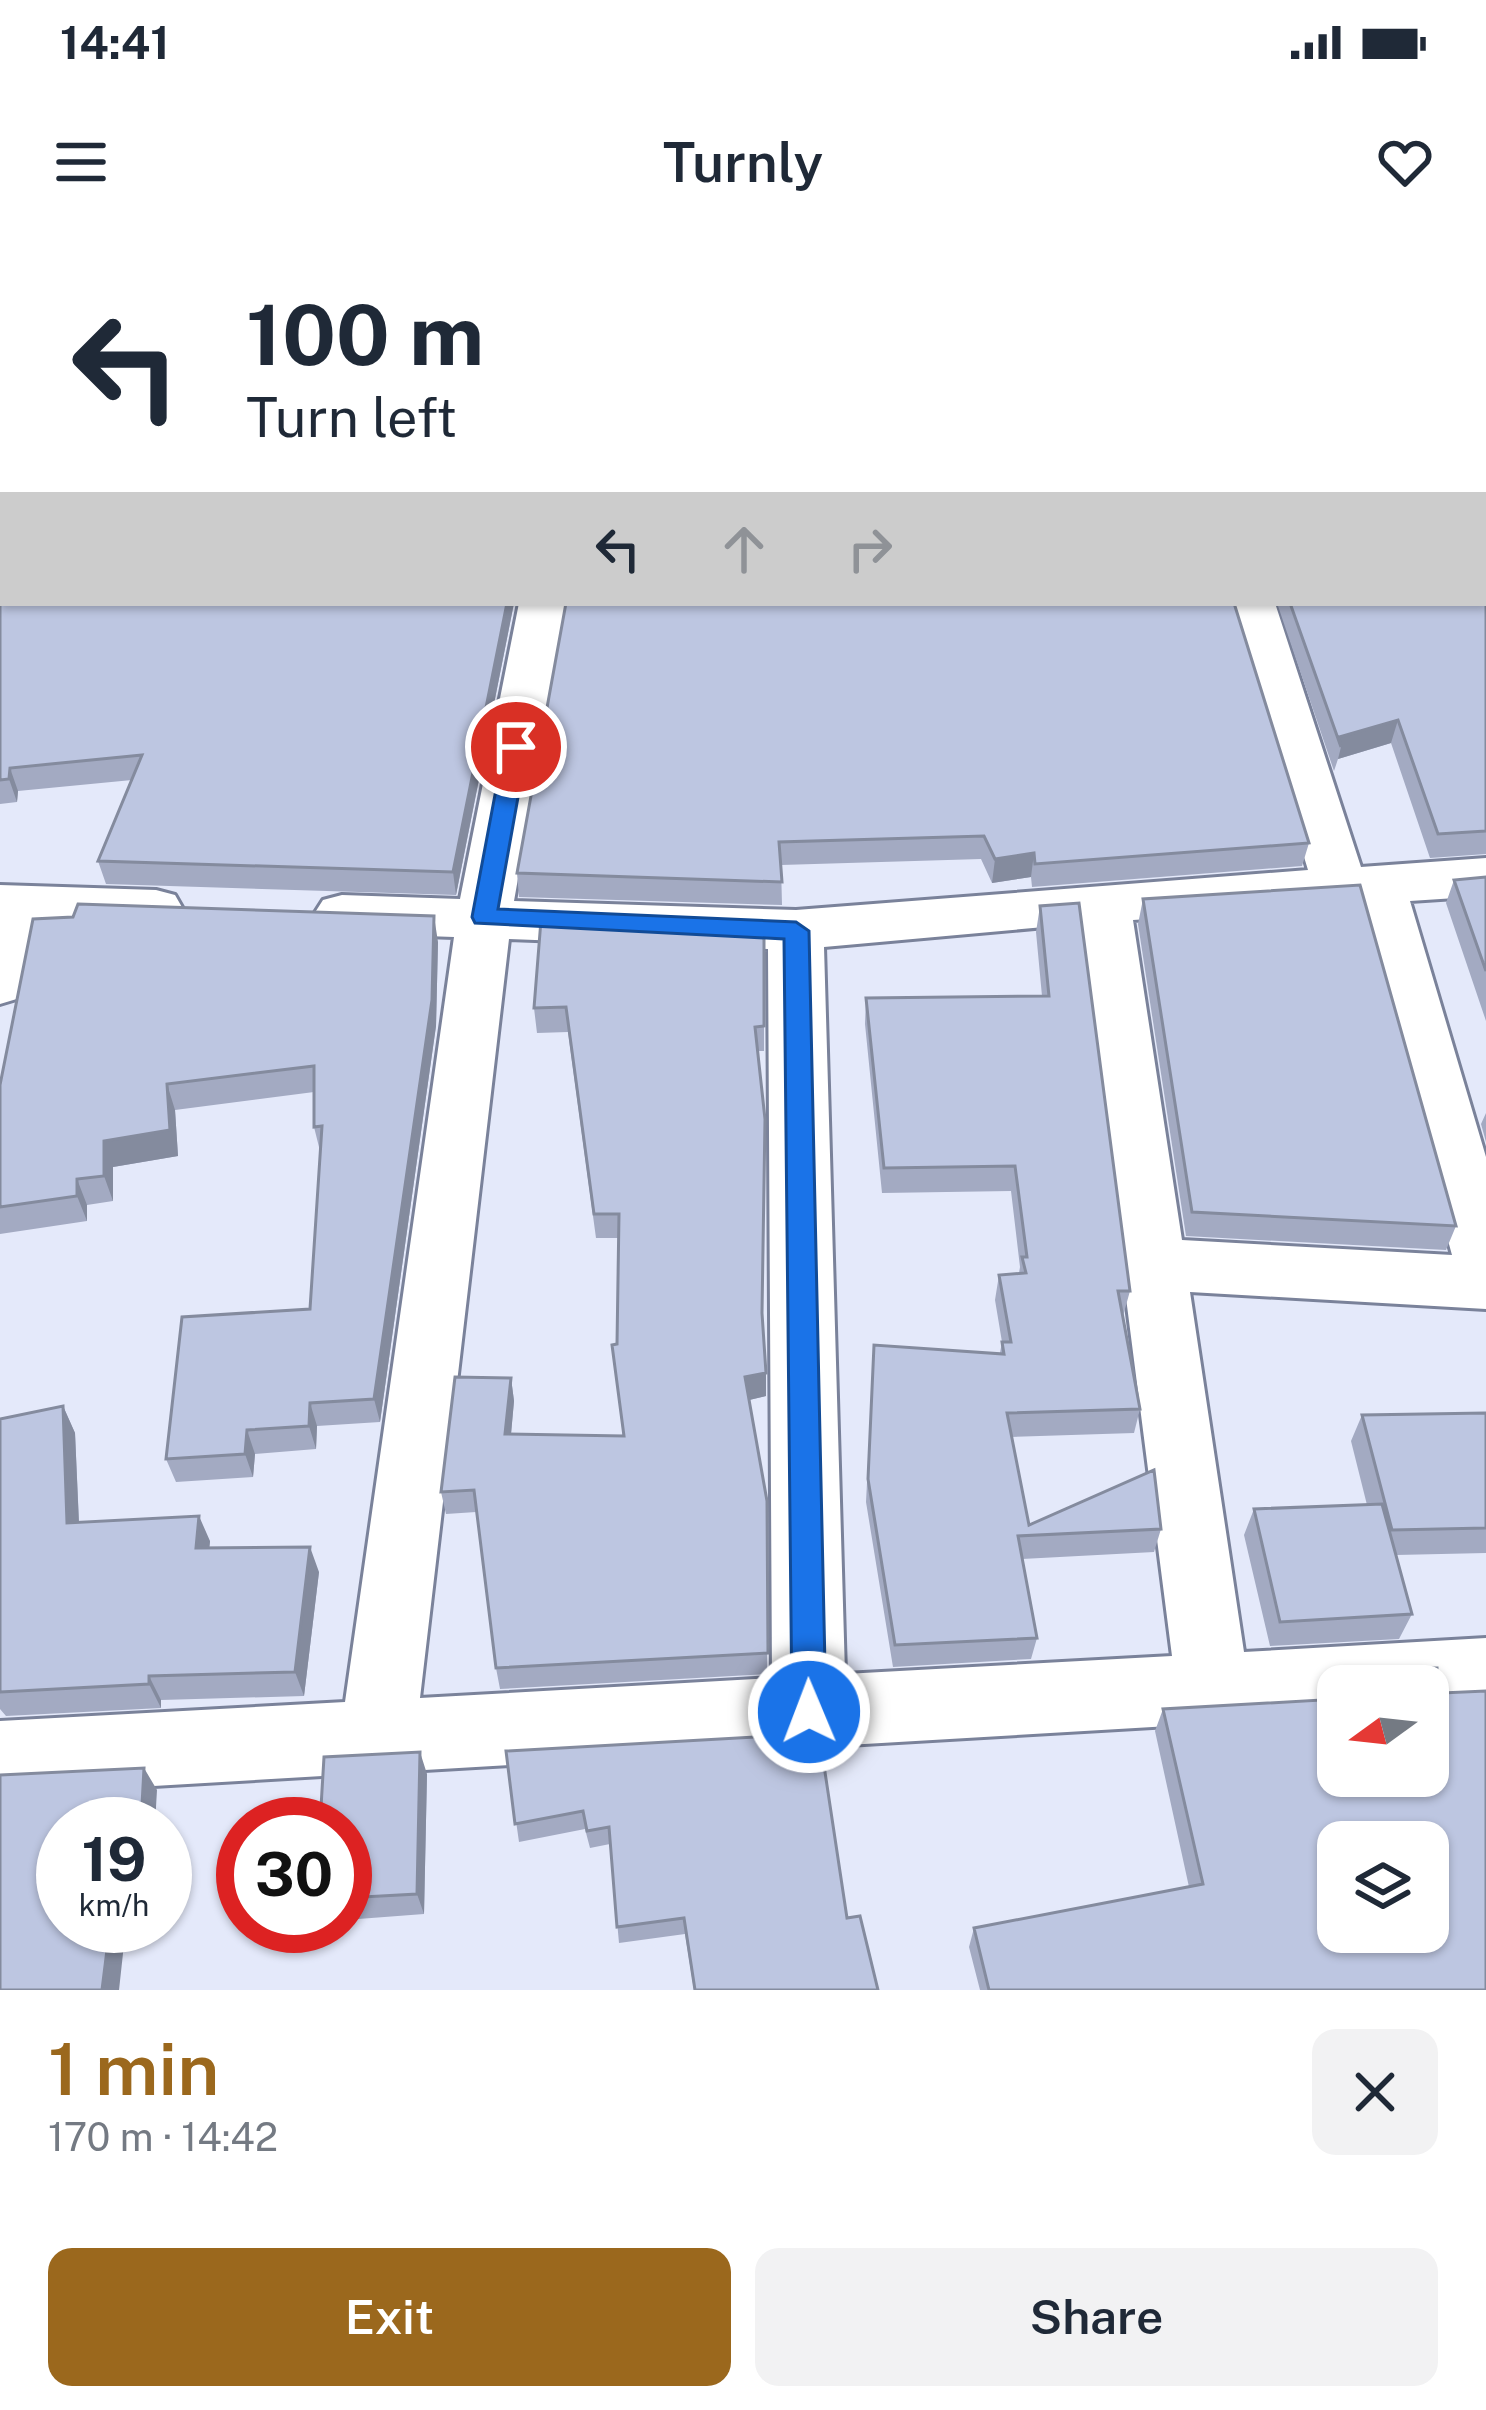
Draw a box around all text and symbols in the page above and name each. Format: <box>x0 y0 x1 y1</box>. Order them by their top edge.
text: 14:41 <box>60 16 170 69</box>
icon: menu <box>48 129 114 195</box>
icon: heart <box>1372 129 1438 195</box>
text: Turnly <box>663 131 823 194</box>
text: 100 m <box>246 285 484 384</box>
icon: left <box>48 288 204 444</box>
text: Turn left <box>246 386 457 449</box>
icon: left <box>585 516 651 582</box>
icon: ahead <box>711 516 777 582</box>
icon: right <box>837 516 903 582</box>
pin <box>465 696 567 798</box>
icon: arrive <box>483 714 549 780</box>
position arrow <box>746 1649 872 1775</box>
north arrow <box>1317 1665 1449 1797</box>
map controls <box>1317 1665 1449 1953</box>
speed limit sign: 30 <box>216 1797 372 1953</box>
button: layers <box>1317 1821 1449 1953</box>
text: 19 <box>81 1824 147 1895</box>
text: km/h <box>79 1887 149 1923</box>
text: 1 min <box>48 2027 219 2111</box>
button: close <box>1312 2029 1438 2155</box>
text: 170 m · 14:42 <box>48 2114 278 2160</box>
button: Exit <box>48 2248 731 2386</box>
button: Share <box>755 2248 1438 2386</box>

